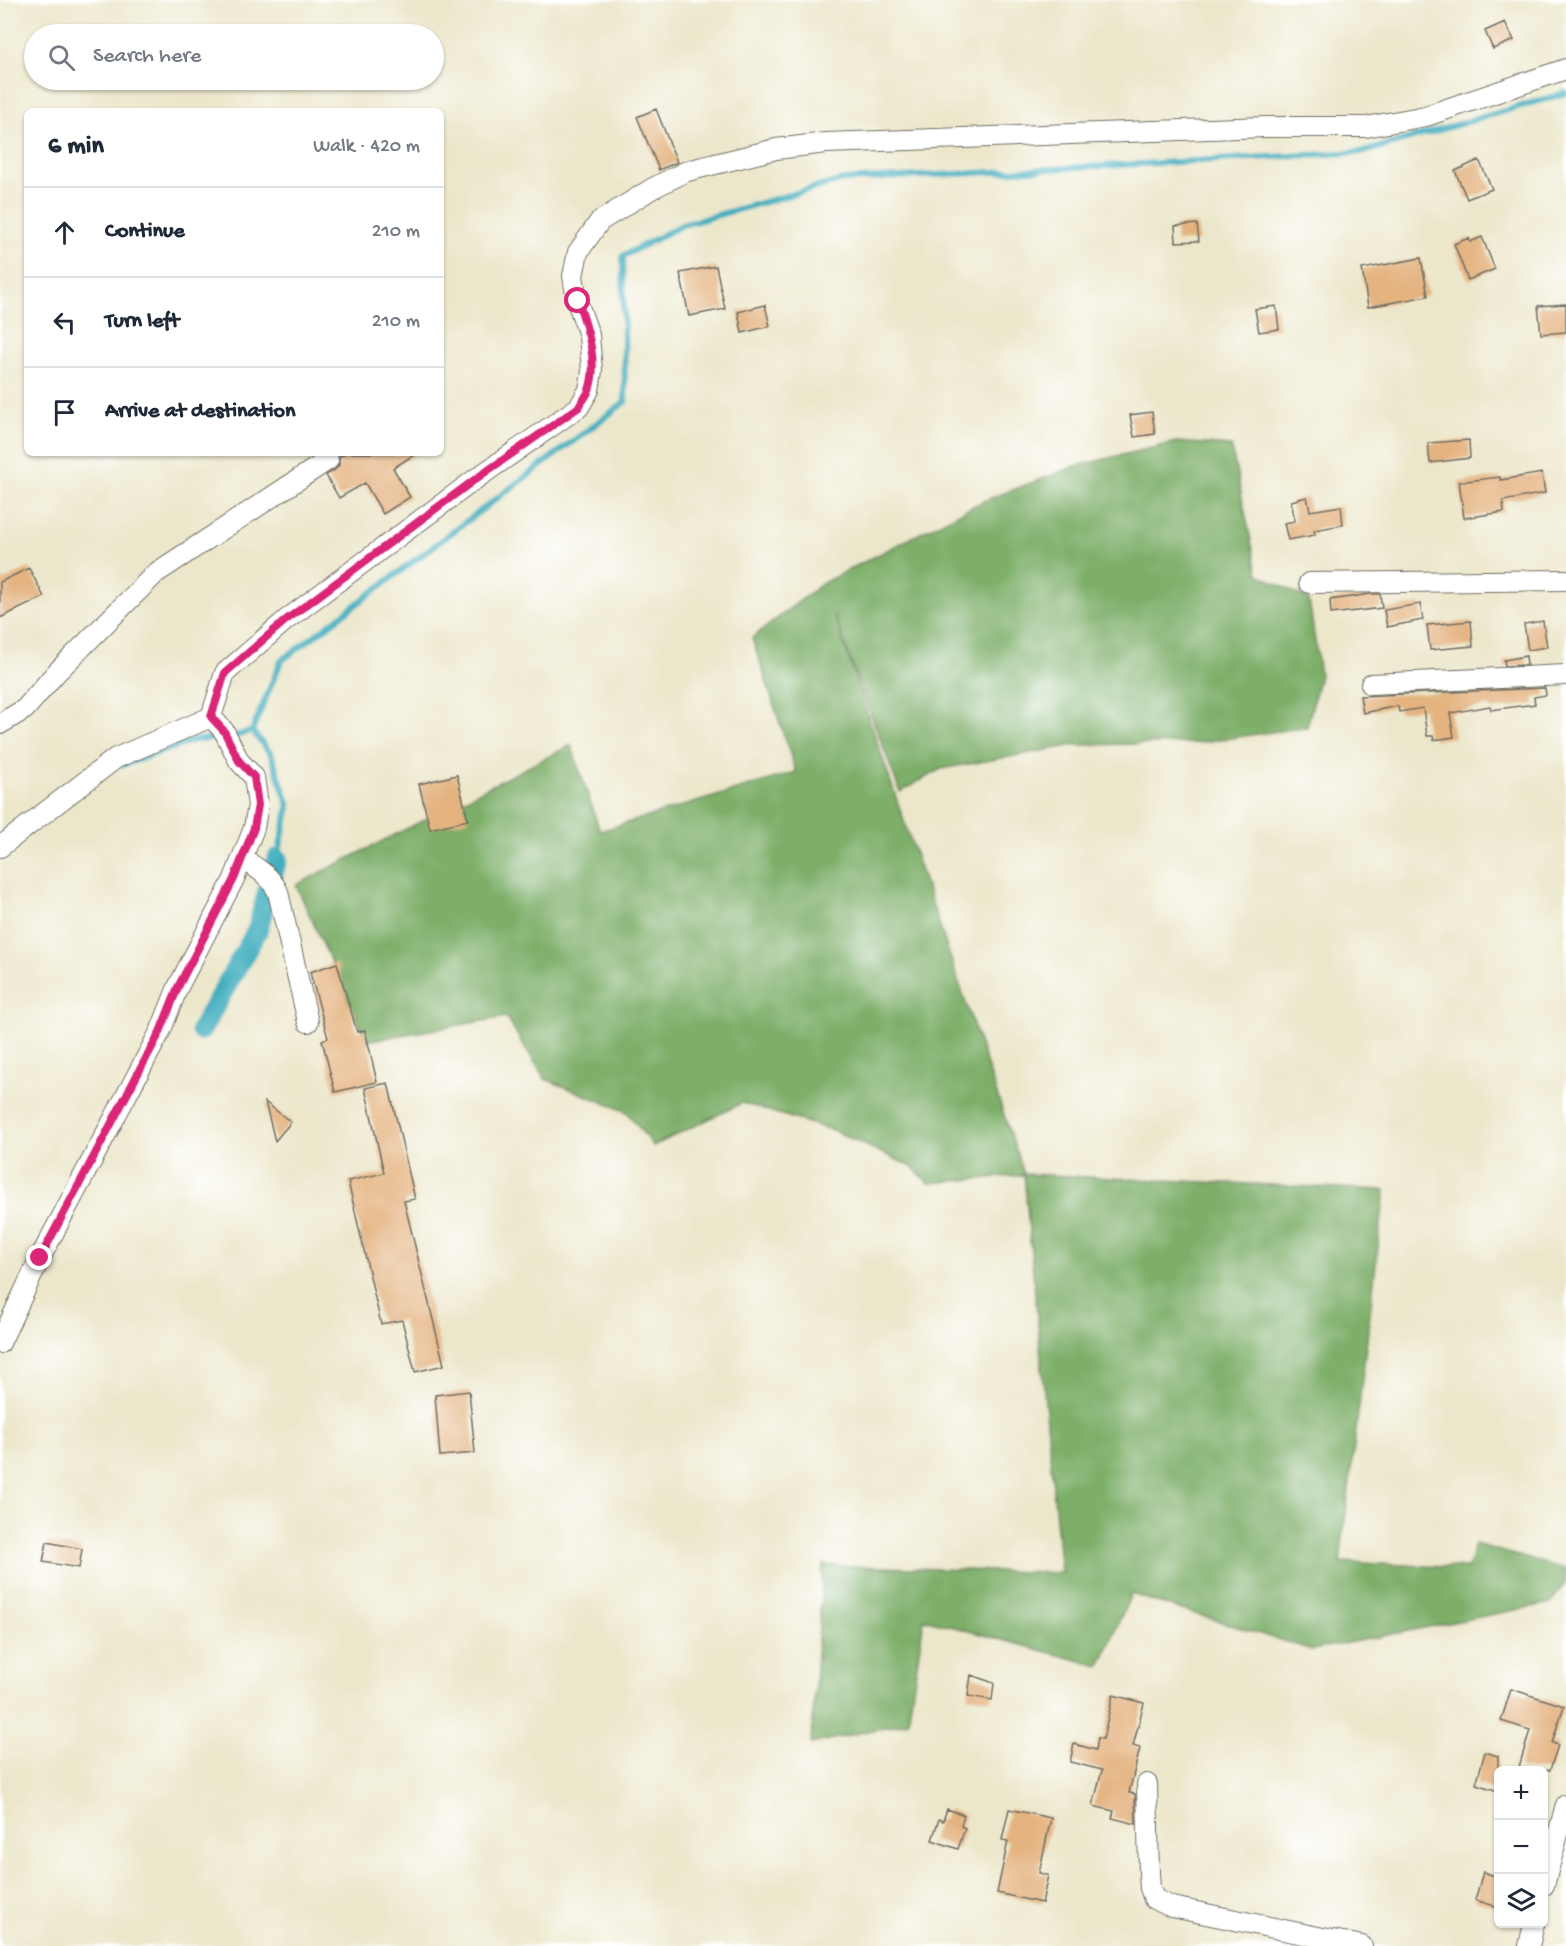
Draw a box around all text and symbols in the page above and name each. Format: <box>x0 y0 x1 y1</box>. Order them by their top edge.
search box <box>24 24 444 90</box>
icon: search <box>45 41 78 74</box>
text: Search here <box>93 44 201 70</box>
text: 6 min <box>48 132 104 163</box>
text: Walk · 420 m <box>313 136 420 159</box>
icon: ahead <box>48 216 81 249</box>
text: Continue <box>105 219 185 245</box>
text: 210 m <box>372 221 420 244</box>
route start <box>564 287 590 313</box>
icon: left <box>48 306 81 339</box>
text: Turn left <box>105 309 179 335</box>
text: 210 m <box>372 311 420 334</box>
icon: arrive <box>48 396 81 429</box>
text: Arrive at destination <box>105 399 295 425</box>
route end <box>26 1244 52 1270</box>
map controls <box>1494 1766 1548 1928</box>
button: + <box>1494 1766 1548 1820</box>
button: − <box>1494 1820 1548 1874</box>
button: layers <box>1494 1874 1548 1928</box>

